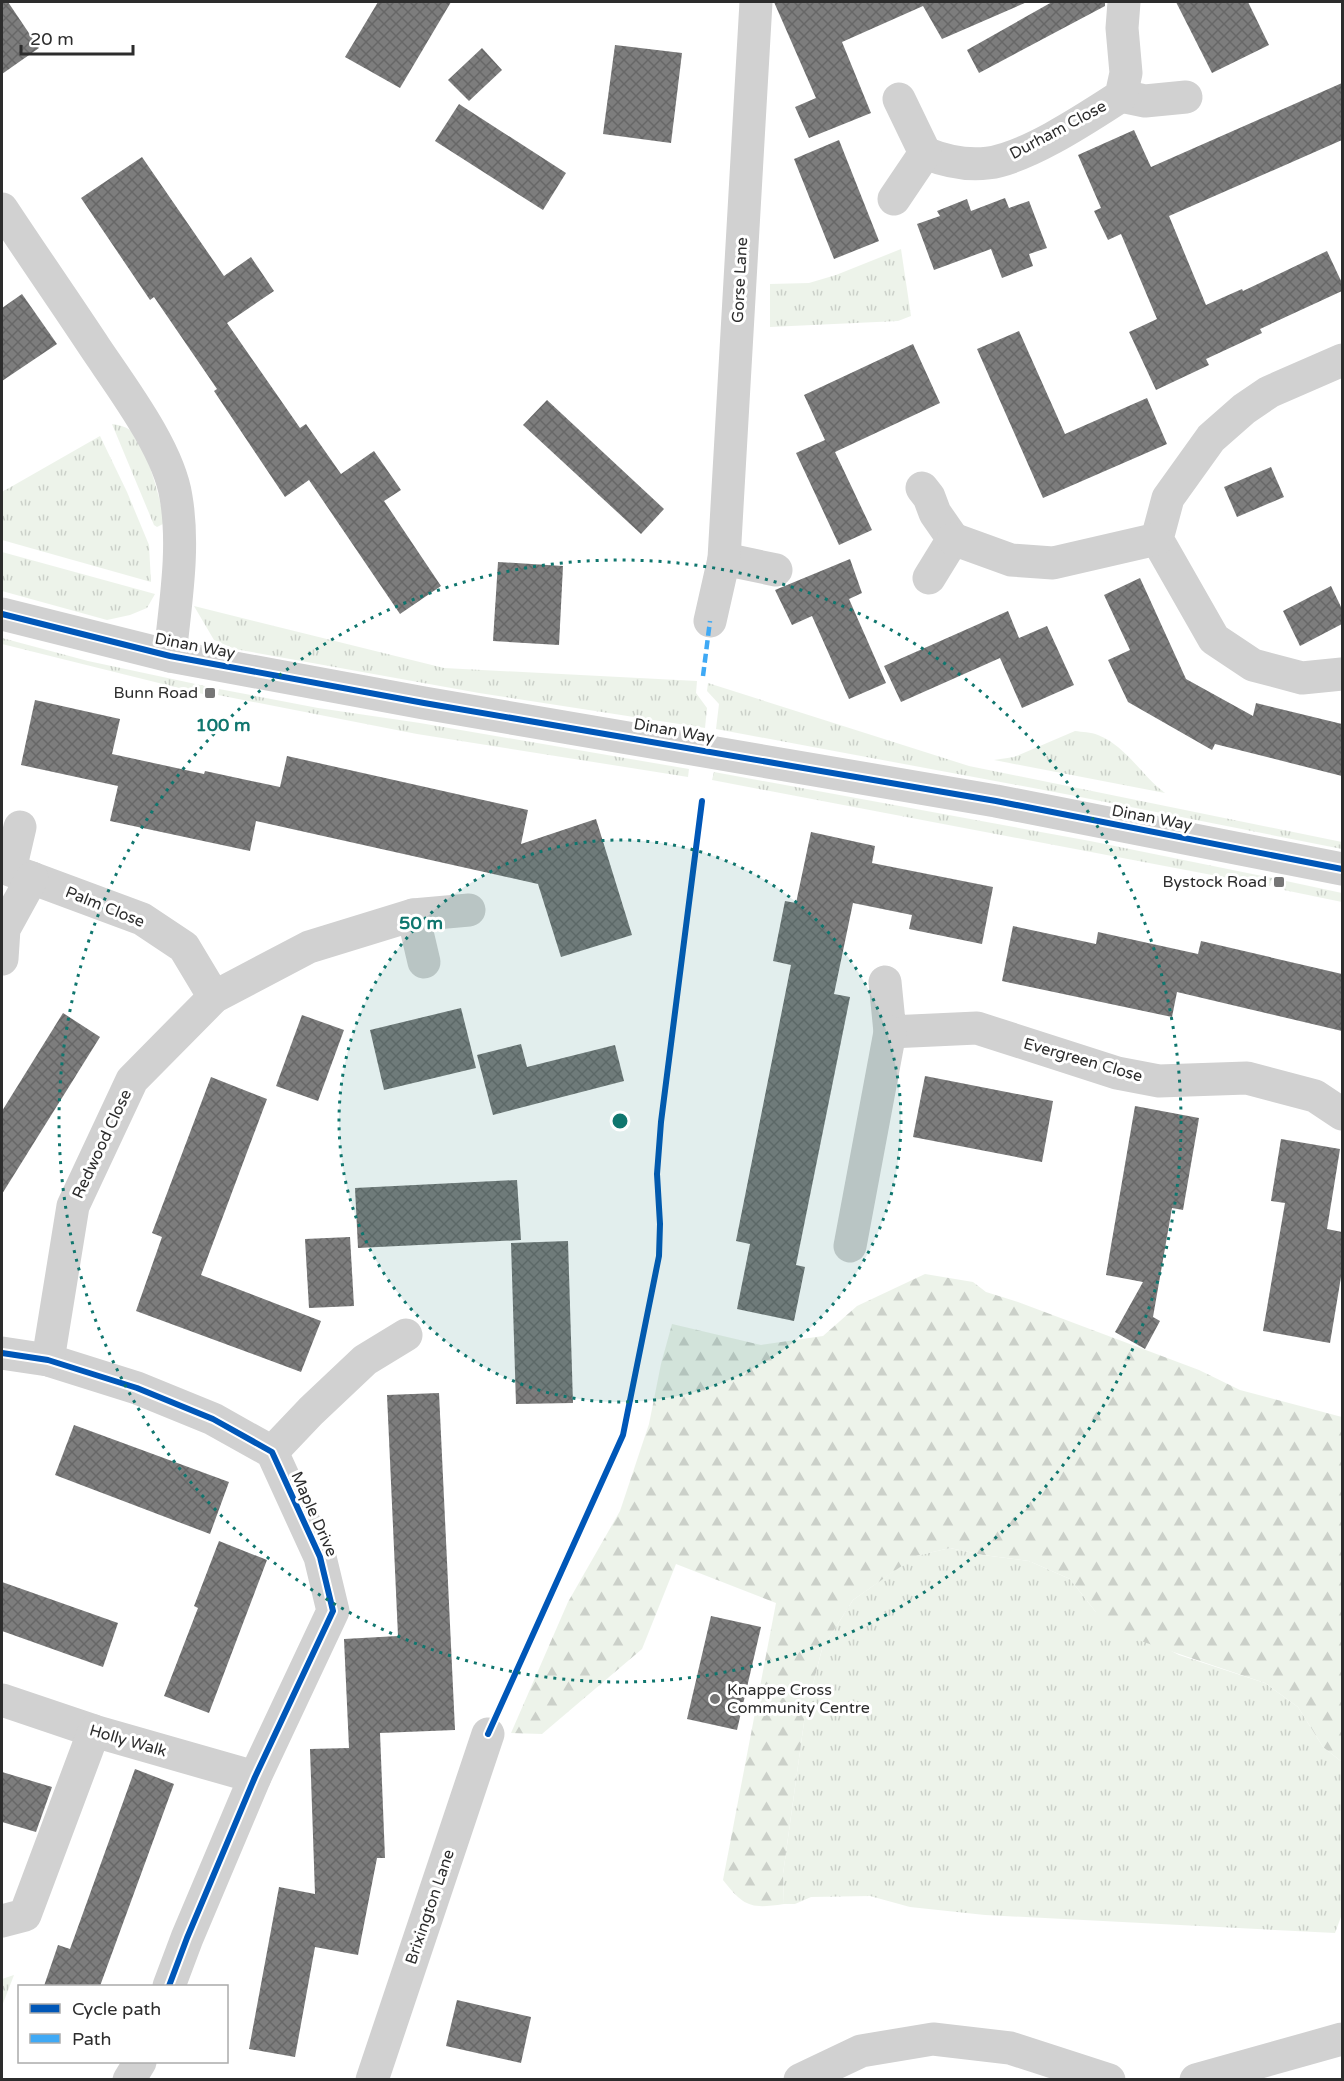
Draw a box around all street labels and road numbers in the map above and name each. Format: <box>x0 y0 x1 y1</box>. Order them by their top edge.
street label: Durham Close <box>1006 96 1110 164</box>
street label: Gorse Lane <box>728 237 752 323</box>
street label: Dinan Way <box>153 628 237 664</box>
street label: Dinan Way <box>632 714 716 748</box>
street label: Dinan Way <box>1110 800 1194 836</box>
street label: Palm Close <box>62 882 148 932</box>
street label: Evergreen Close <box>1021 1033 1145 1087</box>
street label: Redwood Close <box>68 1086 136 1202</box>
street label: Maple Drive <box>286 1468 342 1560</box>
street label: Holly Walk <box>87 1720 169 1762</box>
street label: Brixington Lane <box>401 1847 459 1967</box>

